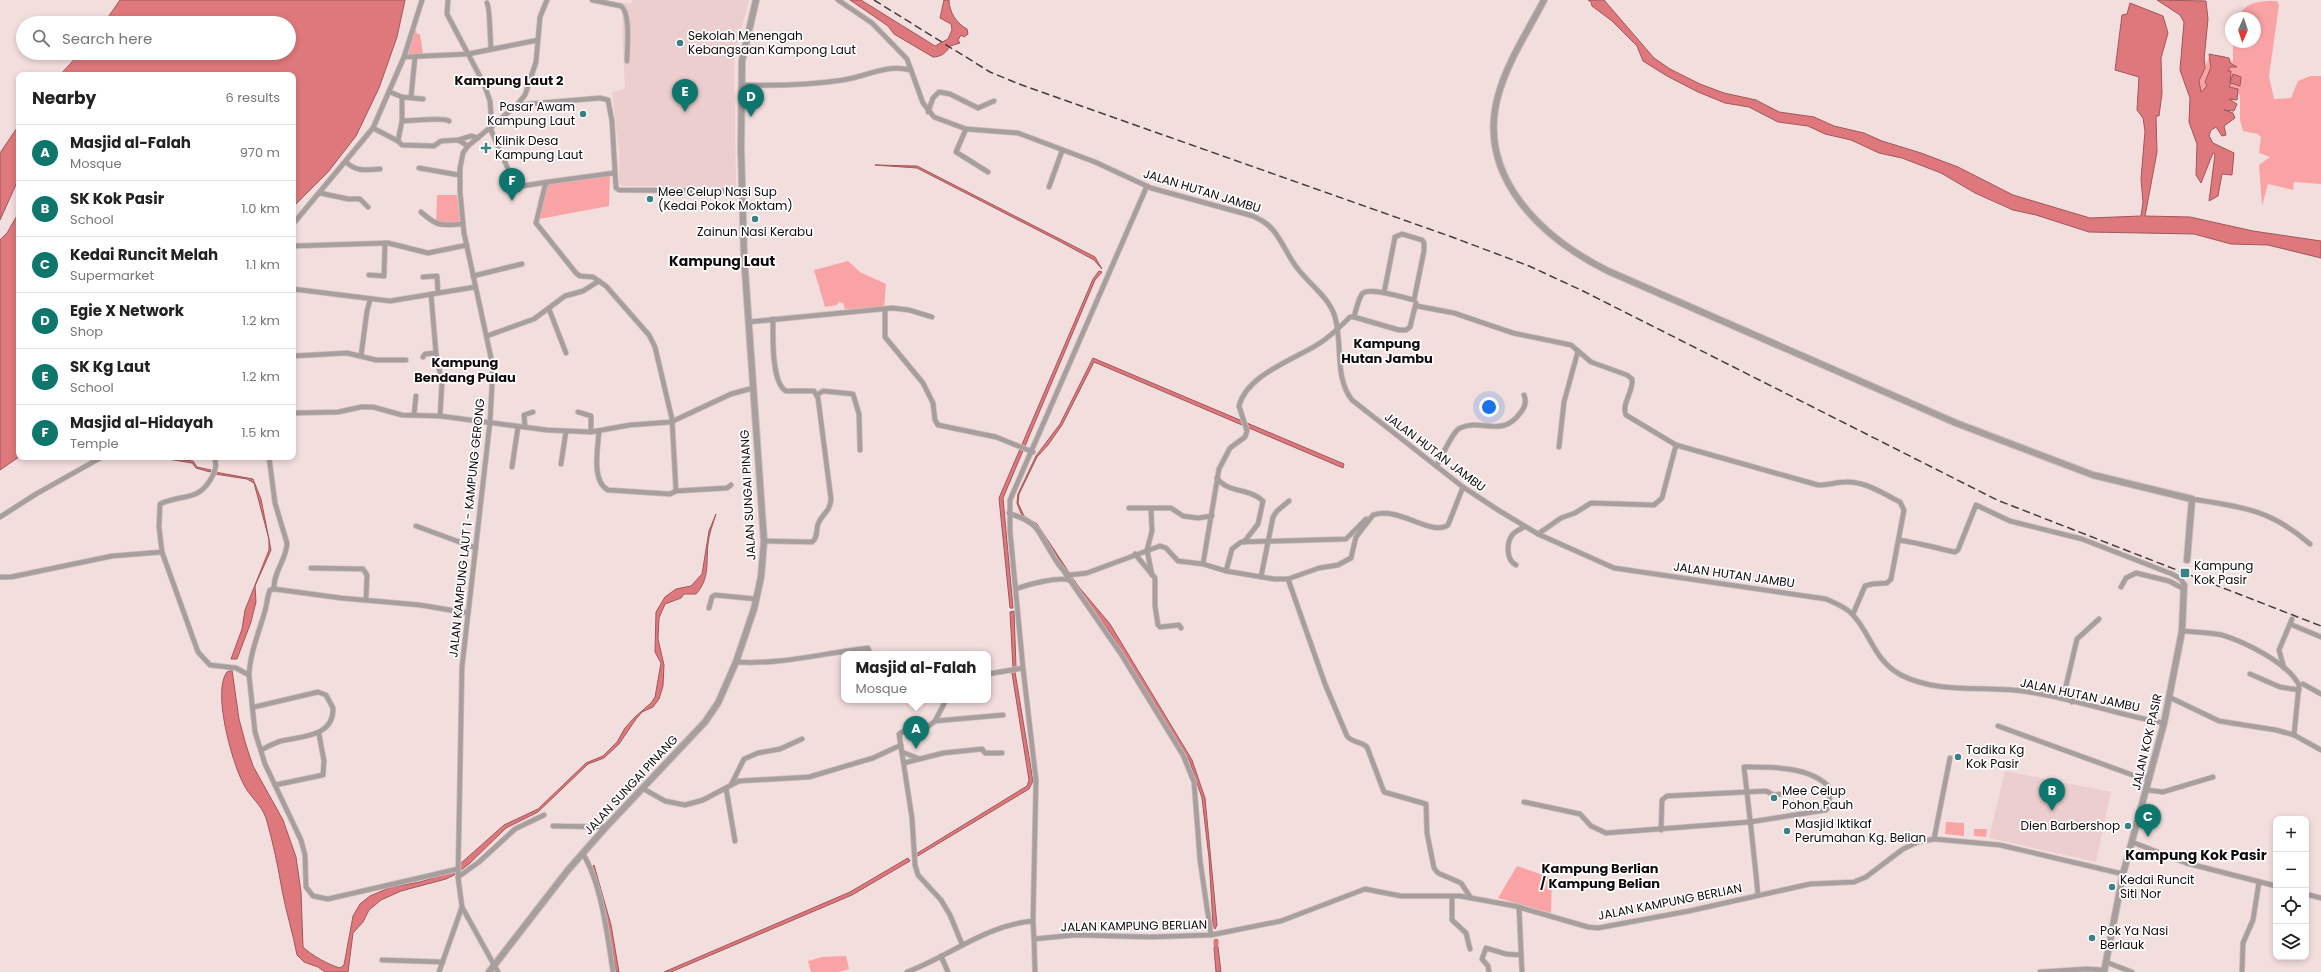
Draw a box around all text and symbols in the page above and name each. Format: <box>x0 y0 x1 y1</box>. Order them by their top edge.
north arrow <box>2225 12 2261 48</box>
search box <box>16 16 296 60</box>
icon: search <box>30 27 52 49</box>
place label: Sekolah Menengah Kebangsaan Kampong Laut <box>688 27 856 58</box>
text: Search here <box>62 28 152 49</box>
marker: Sekolah Menengah Kebangsaan Kampong Laut <box>675 38 685 48</box>
district label: Kampung Laut 2 <box>455 71 564 90</box>
pin: E <box>672 79 698 112</box>
pin: D <box>738 84 764 117</box>
text: Nearby <box>32 86 96 110</box>
text: 6 results <box>226 88 280 107</box>
place label: Pasar Awam Kampung Laut <box>487 98 575 129</box>
marker: Pasar Awam Kampung Laut <box>578 109 588 119</box>
text: Masjid al-Falah <box>70 132 191 153</box>
place label: Klinik Desa Kampung Laut <box>495 132 583 163</box>
marker: Klinik Desa Kampung Laut <box>480 142 492 154</box>
text: A <box>40 143 50 162</box>
text: 970 m <box>240 143 280 162</box>
text: Mosque <box>70 154 121 173</box>
street label: JALAN HUTAN JAMBU <box>1141 165 1263 217</box>
pin: F <box>499 168 525 201</box>
place label: Mee Celup Nasi Sup (Kedai Pokok Moktam) <box>658 183 793 214</box>
text: SK Kok Pasir <box>70 188 164 209</box>
marker: Mee Celup Nasi Sup (Kedai Pokok Moktam) <box>645 194 655 204</box>
text: B <box>41 199 49 218</box>
text: 1.0 km <box>241 199 280 218</box>
text: School <box>70 210 114 229</box>
marker: Zainun Nasi Kerabu <box>750 214 760 224</box>
place label: Zainun Nasi Kerabu <box>697 223 813 240</box>
text: Kedai Runcit Melah <box>70 244 218 265</box>
district label: Kampung Laut <box>669 251 775 271</box>
text: C <box>40 255 50 274</box>
text: 1.1 km <box>245 255 280 274</box>
text: Supermarket <box>70 266 154 285</box>
text: Egie X Network <box>70 300 184 321</box>
text: D <box>40 311 50 330</box>
text: 1.2 km <box>242 311 280 330</box>
text: Shop <box>70 322 103 341</box>
district label: Kampung Hutan Jambu <box>1341 334 1433 368</box>
district label: Kampung Bendang Pulau <box>414 353 516 387</box>
text: SK Kg Laut <box>70 356 150 377</box>
text: E <box>41 367 49 386</box>
text: 1.2 km <box>242 367 280 386</box>
text: School <box>70 378 114 397</box>
street label: JALAN KAMPUNG LAUT 1 - KAMPUNG GERONG <box>444 397 489 658</box>
your location <box>1479 397 1499 417</box>
street label: JALAN HUTAN JAMBU <box>1381 408 1489 495</box>
text: Masjid al-Hidayah <box>70 412 213 433</box>
text: F <box>41 423 49 442</box>
text: 1.5 km <box>241 423 280 442</box>
street label: JALAN SUNGAI PINANG <box>736 429 759 561</box>
text: Temple <box>70 434 119 453</box>
place label: Kampung Kok Pasir <box>2194 557 2253 588</box>
street label: JALAN HUTAN JAMBU <box>1672 558 1796 591</box>
marker: Kampung Kok Pasir <box>2179 567 2191 579</box>
popup <box>841 651 991 703</box>
text: Masjid al-Falah <box>856 657 976 678</box>
street label: JALAN HUTAN JAMBU <box>2019 673 2142 716</box>
text: Mosque <box>856 679 907 698</box>
street label: JALAN KOK PASIR <box>2127 692 2166 792</box>
pin: A <box>903 716 929 749</box>
street label: JALAN SUNGAI PINANG <box>580 731 681 838</box>
place label: Tadika Kg Kok Pasir <box>1966 741 2024 772</box>
marker: Tadika Kg Kok Pasir <box>1953 752 1963 762</box>
pin: B <box>2039 778 2065 811</box>
place label: Mee Celup Pohon Pauh <box>1782 782 1853 813</box>
marker: Mee Celup Pohon Pauh <box>1769 793 1779 803</box>
pin: C <box>2135 804 2161 837</box>
place label: Masjid Iktikaf Perumahan Kg. Belian <box>1795 815 1926 846</box>
map controls <box>2273 816 2309 960</box>
button: + <box>2273 816 2309 852</box>
place label: Dien Barbershop <box>2021 817 2120 834</box>
marker: Dien Barbershop <box>2123 821 2133 831</box>
marker: Masjid Iktikaf Perumahan Kg. Belian <box>1782 826 1792 836</box>
district label: Kampung Kok Pasir <box>2125 845 2267 865</box>
button: − <box>2273 852 2309 888</box>
district label: Kampung Berlian / Kampung Belian <box>1540 859 1660 893</box>
place label: Kedai Runcit Siti Nor <box>2120 871 2194 902</box>
street label: JALAN KAMPUNG BERLIAN <box>1596 879 1743 924</box>
marker: Kedai Runcit Siti Nor <box>2107 882 2117 892</box>
button: locate <box>2273 888 2309 924</box>
street label: JALAN KAMPUNG BERLIAN <box>1061 916 1207 935</box>
place label: Pok Ya Nasi Berlauk <box>2100 922 2168 953</box>
button: layers <box>2273 924 2309 960</box>
marker: Pok Ya Nasi Berlauk <box>2087 933 2097 943</box>

